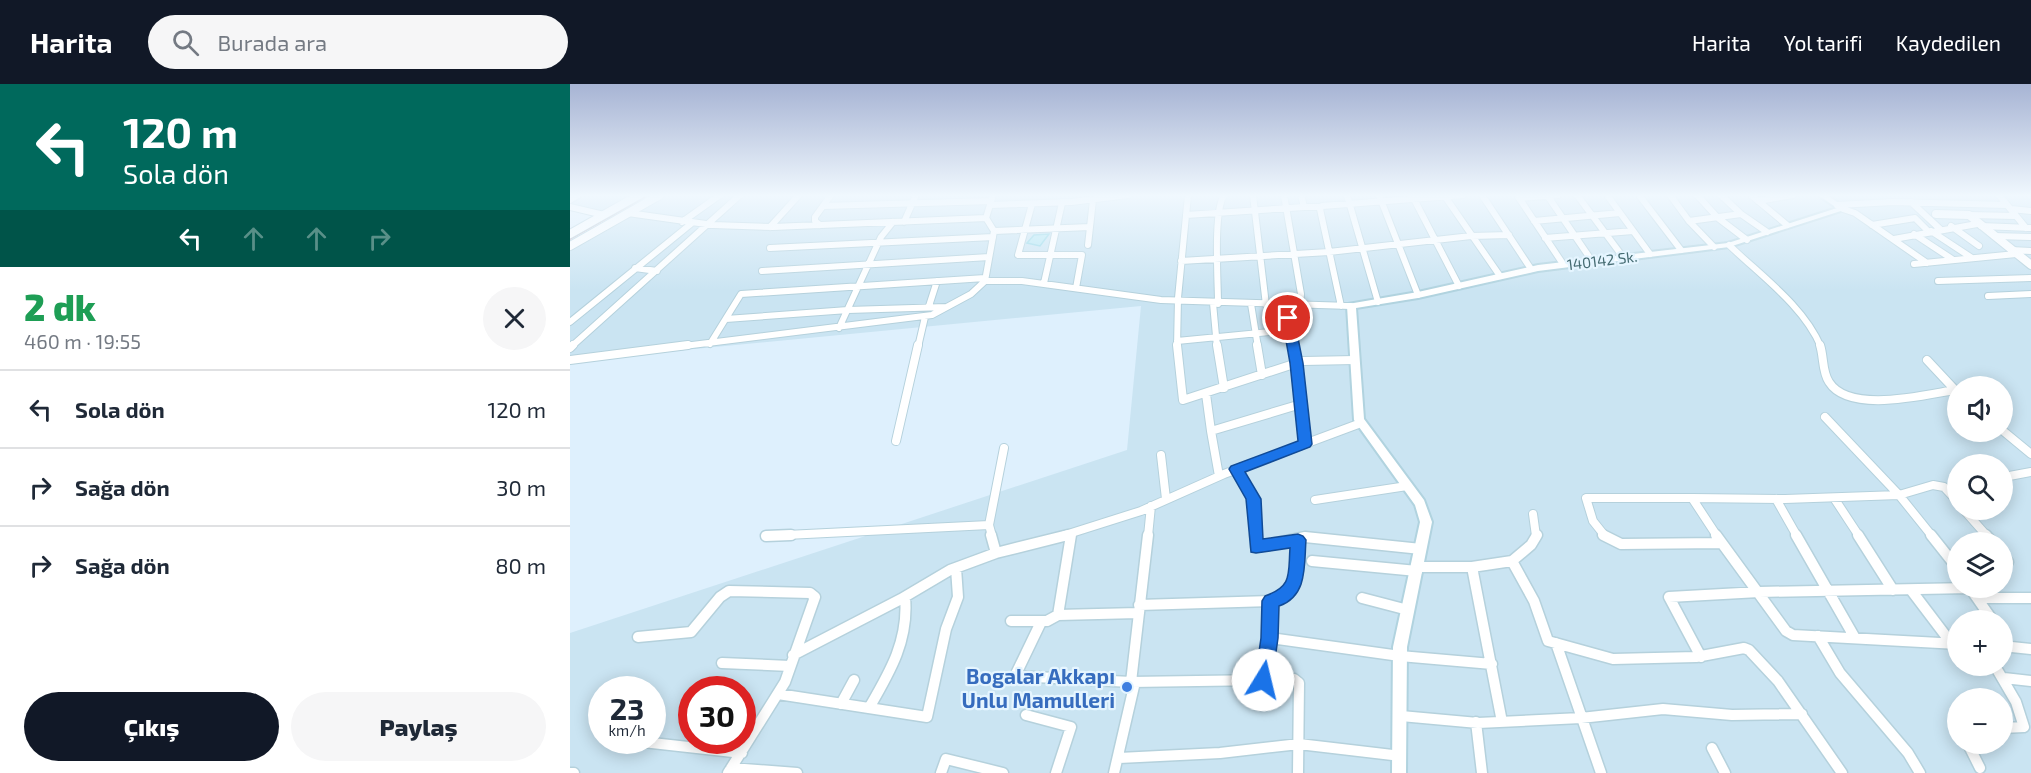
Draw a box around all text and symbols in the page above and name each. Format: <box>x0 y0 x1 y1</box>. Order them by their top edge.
search box <box>148 15 568 69</box>
text: Harita <box>30 25 112 59</box>
icon: search <box>169 26 202 59</box>
text: Burada ara <box>217 29 327 55</box>
text: Harita <box>1692 30 1751 55</box>
text: Yol tarifi <box>1784 30 1863 55</box>
text: Kaydedilen <box>1896 30 2001 55</box>
text: 120 m <box>123 106 238 156</box>
icon: left <box>24 108 102 186</box>
text: Sola dön <box>123 157 229 189</box>
icon: left <box>174 222 207 255</box>
icon: ahead <box>237 222 270 255</box>
icon: ahead <box>300 222 333 255</box>
icon: right <box>363 222 396 255</box>
street label: 140142 Sk. <box>1566 247 1638 273</box>
text: 2 dk <box>24 285 96 328</box>
button: close <box>483 287 546 350</box>
pin <box>1262 292 1313 343</box>
icon: arrive <box>1271 301 1304 334</box>
text: 460 m · 19:55 <box>24 329 141 353</box>
map controls <box>1947 376 2013 754</box>
button: sound <box>1947 376 2013 442</box>
icon: left <box>24 393 57 426</box>
text: Sola dön <box>75 396 165 422</box>
text: 120 m <box>487 396 546 422</box>
button: search <box>1947 454 2013 520</box>
icon: right <box>24 471 57 504</box>
text: Sağa dön <box>75 474 170 500</box>
text: 30 m <box>496 474 546 500</box>
button: layers <box>1947 532 2013 598</box>
icon: right <box>24 549 57 582</box>
text: Sağa dön <box>75 552 170 578</box>
text: 80 m <box>495 552 546 578</box>
button: + <box>1947 610 2013 676</box>
position arrow <box>1231 648 1295 712</box>
place label: Bogalar Akkapı Unlu Mamulleri <box>962 663 1115 712</box>
speed limit sign: 30 <box>678 676 756 754</box>
marker: Bogalar Akkapı Unlu Mamulleri <box>1120 680 1134 694</box>
button: − <box>1947 688 2013 754</box>
text: 23 <box>610 690 644 726</box>
button: Çıkış <box>24 692 279 761</box>
button: Paylaş <box>291 692 546 761</box>
text: km/h <box>608 721 646 739</box>

